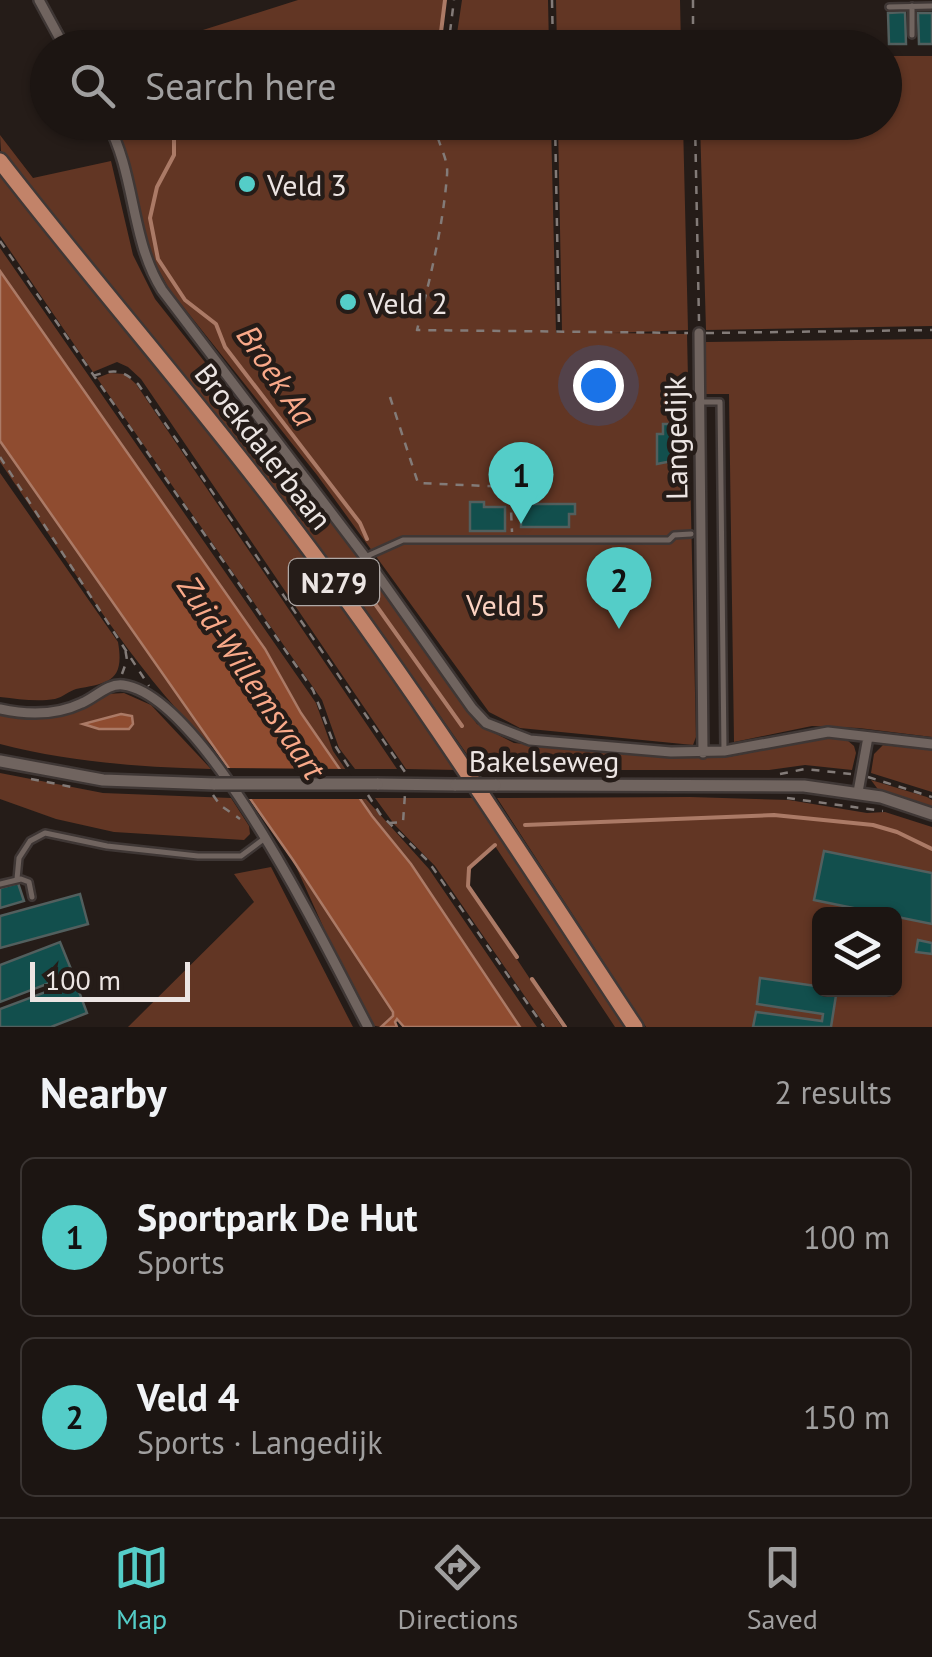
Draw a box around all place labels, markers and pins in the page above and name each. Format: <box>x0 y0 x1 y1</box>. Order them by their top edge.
place label: Veld 3 <box>266 165 347 204</box>
marker: Veld 3 <box>236 173 258 195</box>
place label: Veld 2 <box>367 283 448 322</box>
marker: Veld 2 <box>337 291 359 313</box>
pin: 1 <box>488 442 554 524</box>
pin: 2 <box>586 546 652 629</box>

